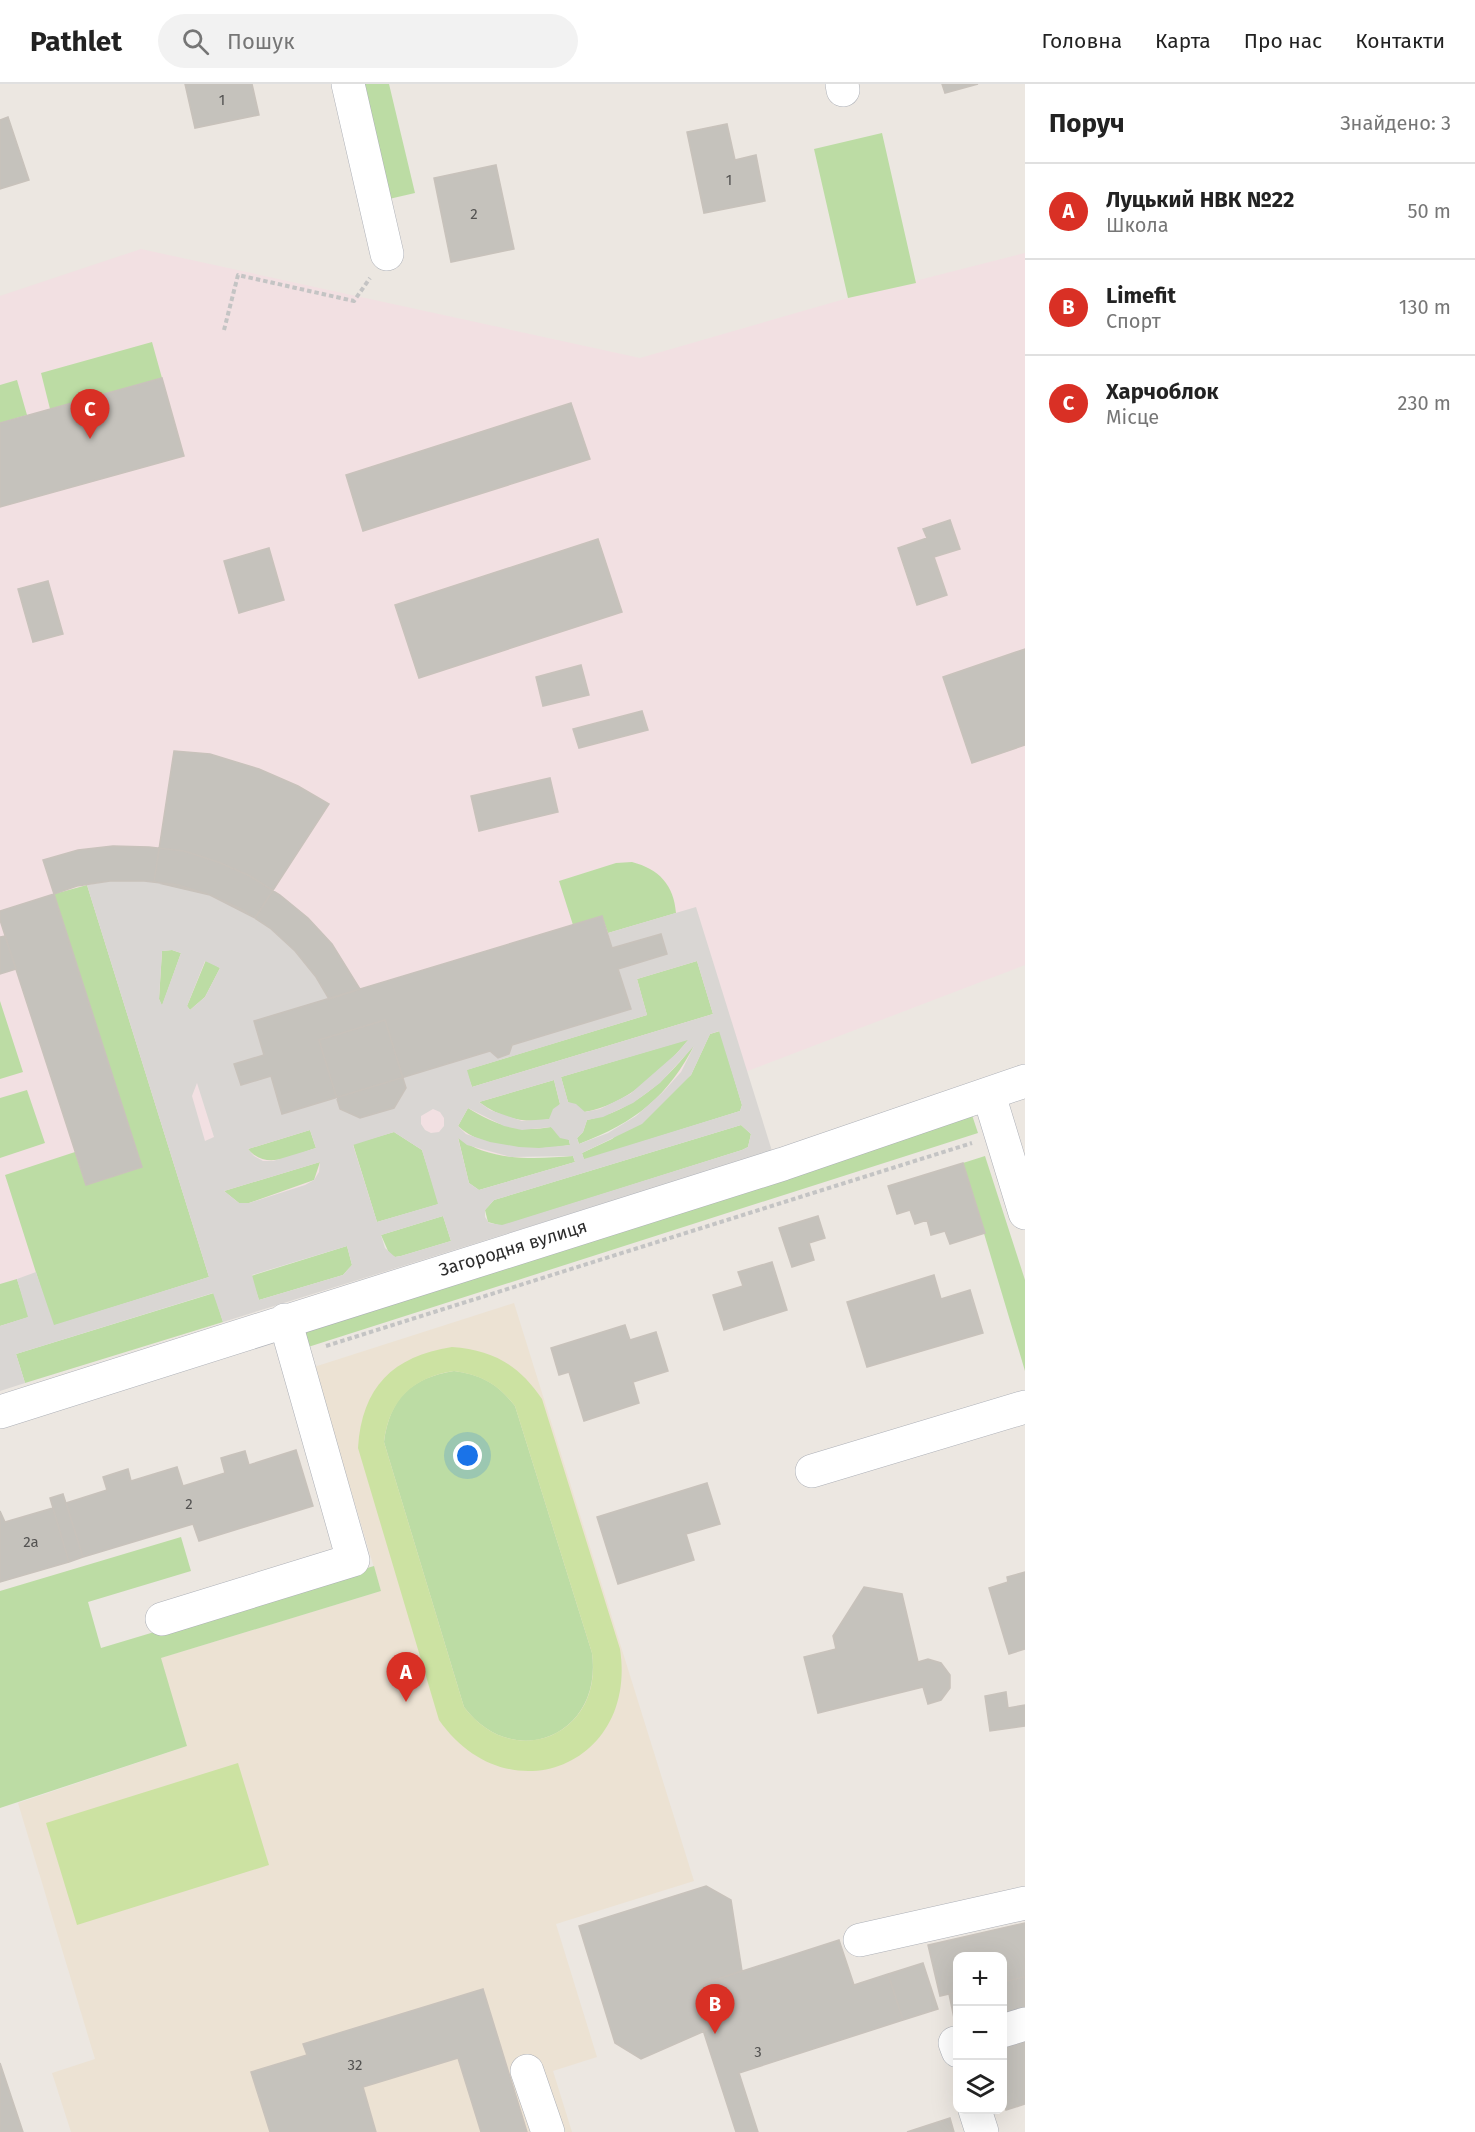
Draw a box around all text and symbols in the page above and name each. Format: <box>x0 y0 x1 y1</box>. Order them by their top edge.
search box <box>158 14 578 68</box>
text: Pathlet <box>30 25 122 58</box>
icon: search <box>179 25 212 58</box>
text: Пошук <box>227 28 295 55</box>
text: Головна <box>1041 28 1122 54</box>
text: Карта <box>1155 28 1211 54</box>
text: Про нас <box>1244 28 1322 54</box>
text: Контакти <box>1355 28 1445 54</box>
house number: 1 <box>219 91 225 109</box>
text: Поруч <box>1049 108 1125 139</box>
text: Знайдено: 3 <box>1340 111 1451 135</box>
house number: 1 <box>726 171 732 189</box>
text: Луцький НВК №22 <box>1106 186 1294 213</box>
text: A <box>1063 199 1074 223</box>
text: 50 m <box>1407 199 1451 223</box>
house number: 2 <box>470 205 478 223</box>
text: Школа <box>1106 213 1169 237</box>
text: Limefit <box>1106 282 1176 309</box>
text: B <box>1062 295 1075 319</box>
text: 130 m <box>1399 295 1451 319</box>
text: Спорт <box>1106 309 1161 333</box>
text: Харчоблок <box>1106 378 1219 405</box>
pin: C <box>70 390 110 439</box>
text: C <box>1063 391 1074 415</box>
text: 230 m <box>1398 391 1451 415</box>
text: Місце <box>1106 405 1159 429</box>
street label: Загородня вулиця <box>436 1215 590 1281</box>
your location <box>453 1441 482 1470</box>
house number: 2 <box>185 1495 193 1513</box>
house number: 2а <box>23 1533 39 1551</box>
pin: A <box>386 1652 426 1702</box>
map controls <box>953 1952 1007 2114</box>
button: + <box>953 1952 1007 2006</box>
pin: B <box>696 1984 734 2034</box>
button: − <box>953 2006 1007 2060</box>
house number: 3 <box>754 2043 762 2061</box>
house number: 32 <box>348 2056 362 2074</box>
button: layers <box>953 2060 1007 2114</box>

